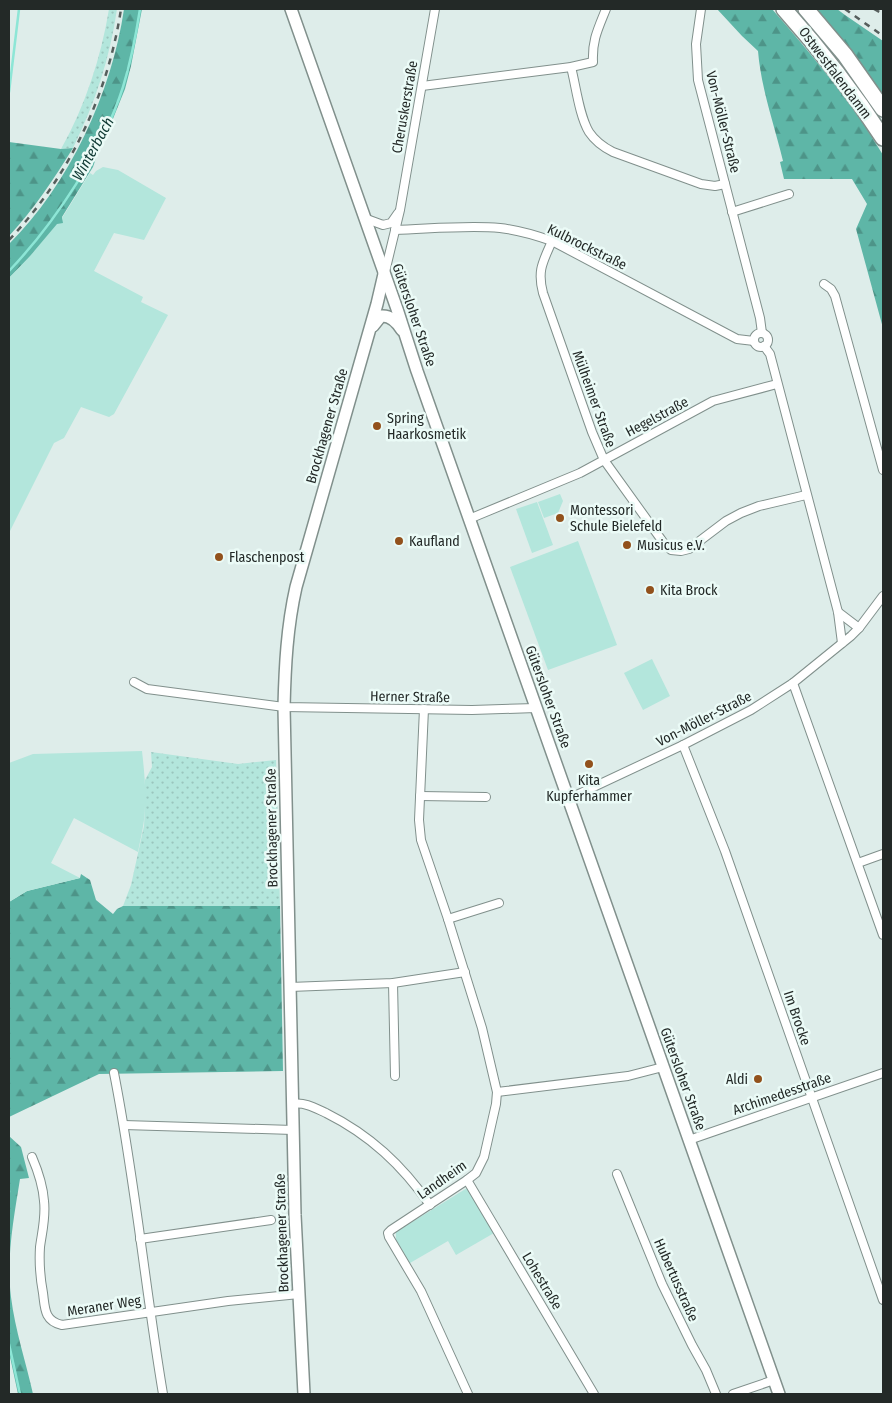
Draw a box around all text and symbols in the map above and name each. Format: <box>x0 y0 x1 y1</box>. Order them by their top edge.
street label: Ostwestfalendamm <box>795 24 875 122</box>
street label: Cheruskerstraße <box>388 59 422 155</box>
street label: Von-Möller-Straße <box>702 69 744 175</box>
water label: Winterbach <box>68 114 118 184</box>
street label: Kulbrockstraße <box>544 220 630 274</box>
street label: Gütersloher Straße <box>388 261 440 369</box>
street label: Mülheimer Straße <box>569 348 619 450</box>
street label: Brockhagener Straße <box>302 366 352 486</box>
street label: Hegelstraße <box>623 393 691 441</box>
place label: Spring Haarkosmetik <box>387 410 467 443</box>
marker: Spring Haarkosmetik <box>371 420 383 432</box>
place label: Montessori Schule Bielefeld <box>570 502 662 535</box>
marker: Montessori Schule Bielefeld <box>554 512 566 524</box>
place label: Kaufland <box>409 533 460 550</box>
marker: Kaufland <box>393 535 405 547</box>
place label: Musicus e.V. <box>637 537 705 554</box>
marker: Musicus e.V. <box>621 539 633 551</box>
place label: Flaschenpost <box>229 549 305 566</box>
marker: Flaschenpost <box>213 551 225 563</box>
place label: Kita Brock <box>660 582 718 599</box>
marker: Kita Brock <box>644 584 656 596</box>
street label: Gütersloher Straße <box>522 643 574 751</box>
street label: Herner Straße <box>370 688 450 706</box>
street label: Von-Möller-Straße <box>654 688 754 750</box>
marker: Kita Kupferhammer <box>583 758 595 770</box>
street label: Brockhagener Straße <box>262 768 282 888</box>
place label: Kita Kupferhammer <box>546 772 632 805</box>
street label: Im Brocke <box>780 988 814 1048</box>
street label: Gütersloher Straße <box>657 1025 709 1133</box>
street label: Archimedesstraße <box>731 1069 834 1119</box>
place label: Aldi <box>726 1071 748 1088</box>
marker: Aldi <box>752 1073 764 1085</box>
street label: Landheim <box>414 1157 470 1203</box>
street label: Brockhagener Straße <box>271 1173 293 1293</box>
street label: Hubertusstraße <box>650 1236 702 1324</box>
street label: Lohestraße <box>518 1249 566 1313</box>
street label: Meraner Weg <box>66 1292 143 1320</box>

